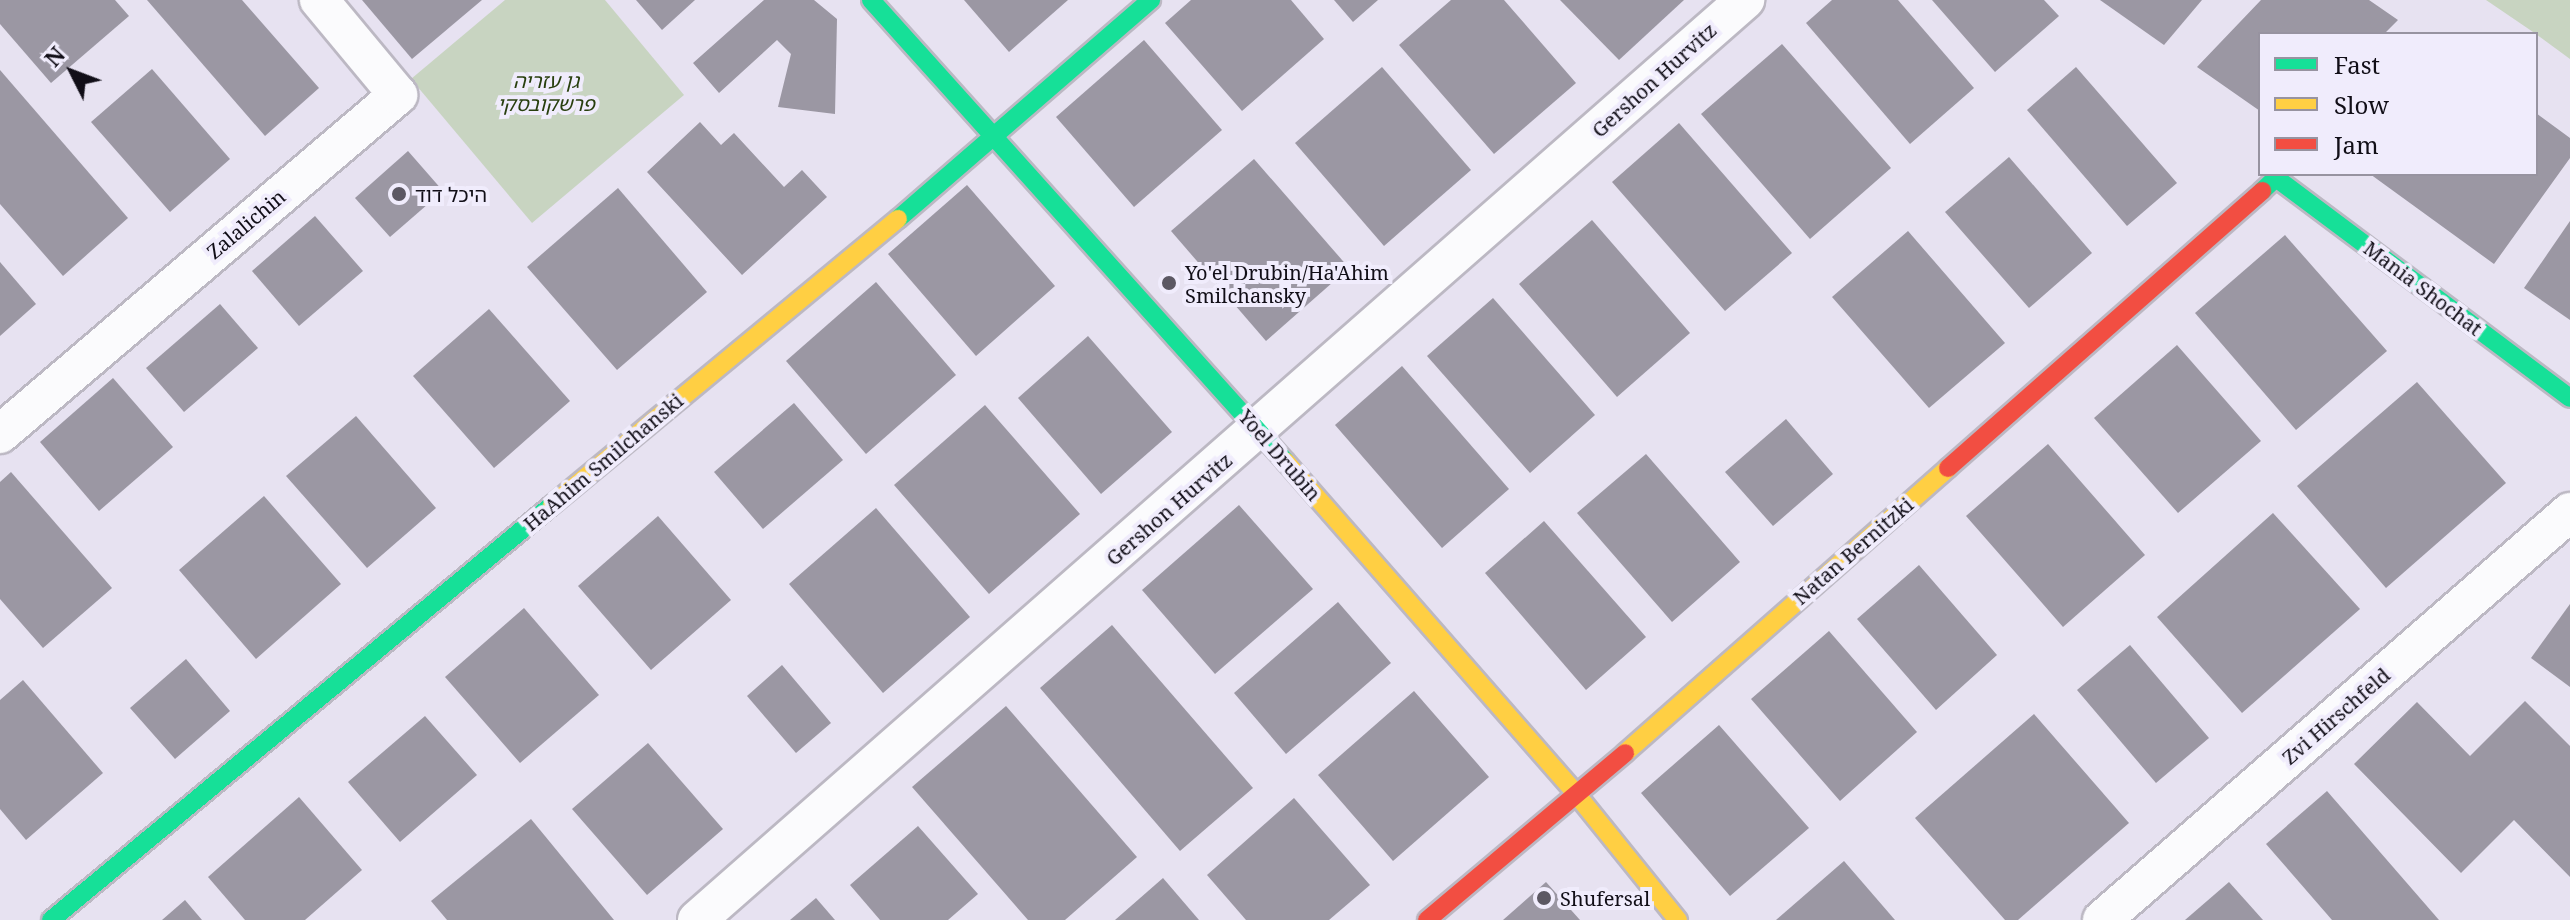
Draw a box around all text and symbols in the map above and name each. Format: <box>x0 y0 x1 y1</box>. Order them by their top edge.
street label: Gershon Hurvitz <box>1587 18 1721 142</box>
north arrow <box>32 32 112 112</box>
legend <box>2258 32 2538 176</box>
text: N <box>37 39 71 72</box>
text: Fast <box>2334 48 2380 81</box>
park label: גן עזריה פרשקובסקי <box>497 69 595 116</box>
text: Slow <box>2334 88 2389 121</box>
text: Jam <box>2334 128 2379 161</box>
place label: היכל דוד <box>415 182 487 206</box>
street label: Zalalichin <box>202 184 290 264</box>
marker: היכל דוד <box>390 185 408 203</box>
street label: Mania Shochat <box>2359 236 2487 340</box>
place label: Yo'el Drubin/Ha'Ahim Smilchansky <box>1185 260 1389 307</box>
marker: Yo'el Drubin/Ha'Ahim Smilchansky <box>1160 274 1178 292</box>
street label: HaAhim Smilchanski <box>518 388 688 536</box>
street label: Yoel Drubin <box>1234 404 1326 506</box>
street label: Gershon Hurvitz <box>1101 448 1237 570</box>
street label: Natan Bernitzki <box>1788 492 1918 610</box>
street label: Zvi Hirschfeld <box>2277 663 2395 769</box>
place label: Shufersal <box>1560 886 1650 910</box>
marker: Shufersal <box>1535 889 1553 907</box>

